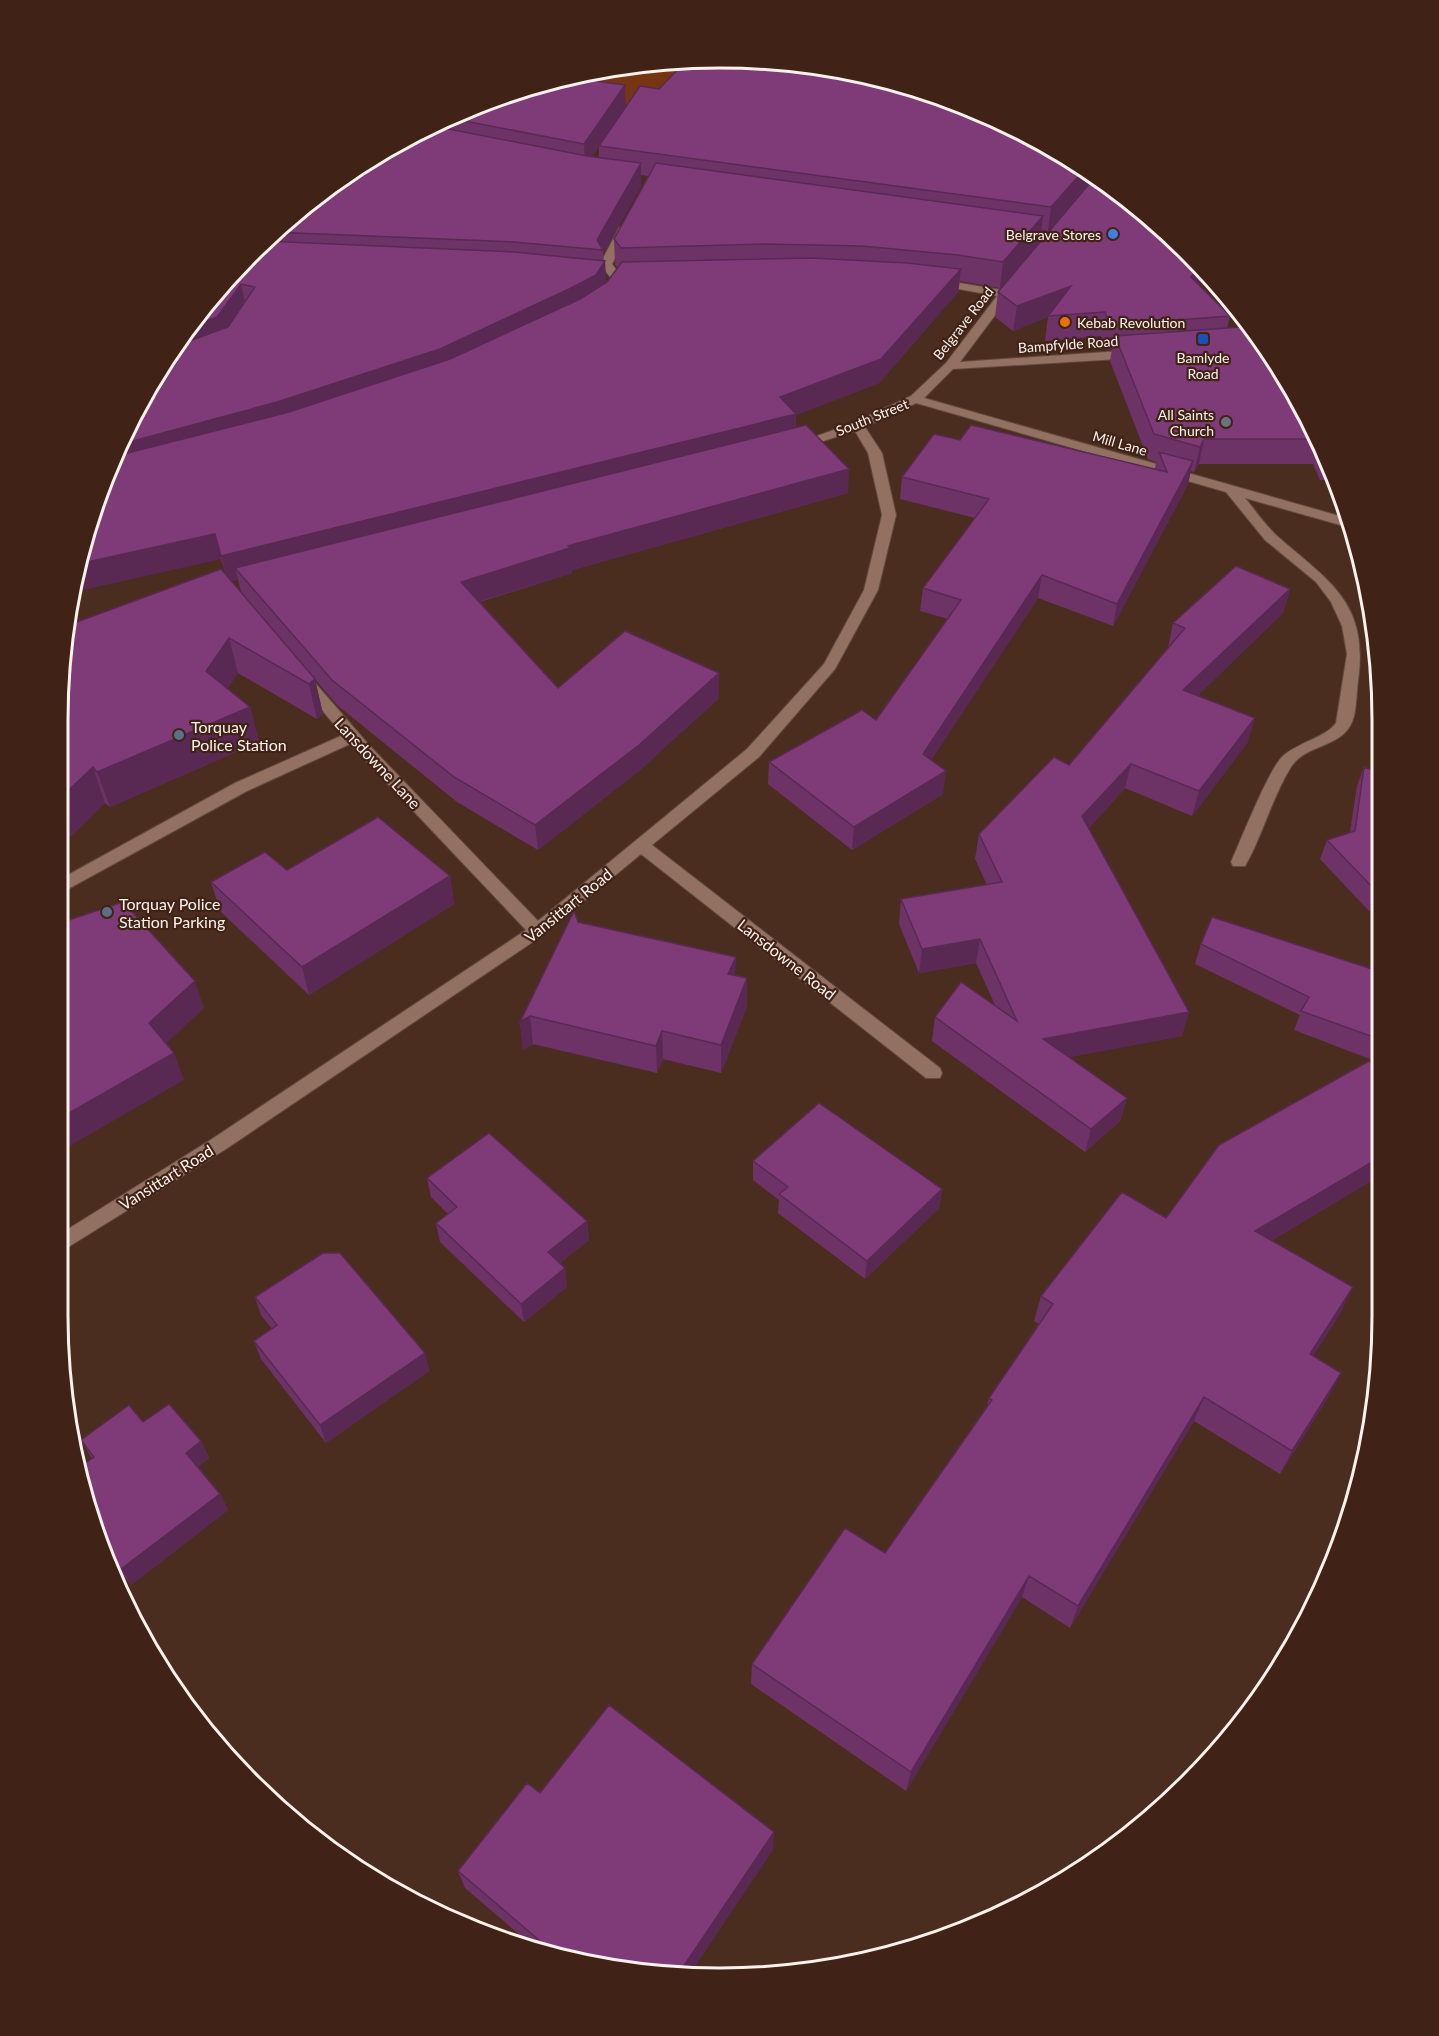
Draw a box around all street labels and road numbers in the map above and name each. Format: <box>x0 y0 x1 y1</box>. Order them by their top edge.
street label: Belgrave Road <box>929 283 997 363</box>
street label: Bampfylde Road <box>1017 332 1119 356</box>
street label: South Street <box>833 395 911 439</box>
street label: Mill Lane <box>1091 427 1149 459</box>
street label: Lansdowne Lane <box>331 714 425 812</box>
street label: Vansittart Road <box>520 864 616 946</box>
street label: Lansdowne Road <box>734 915 840 1003</box>
street label: Vansittart Road <box>115 1141 217 1213</box>

